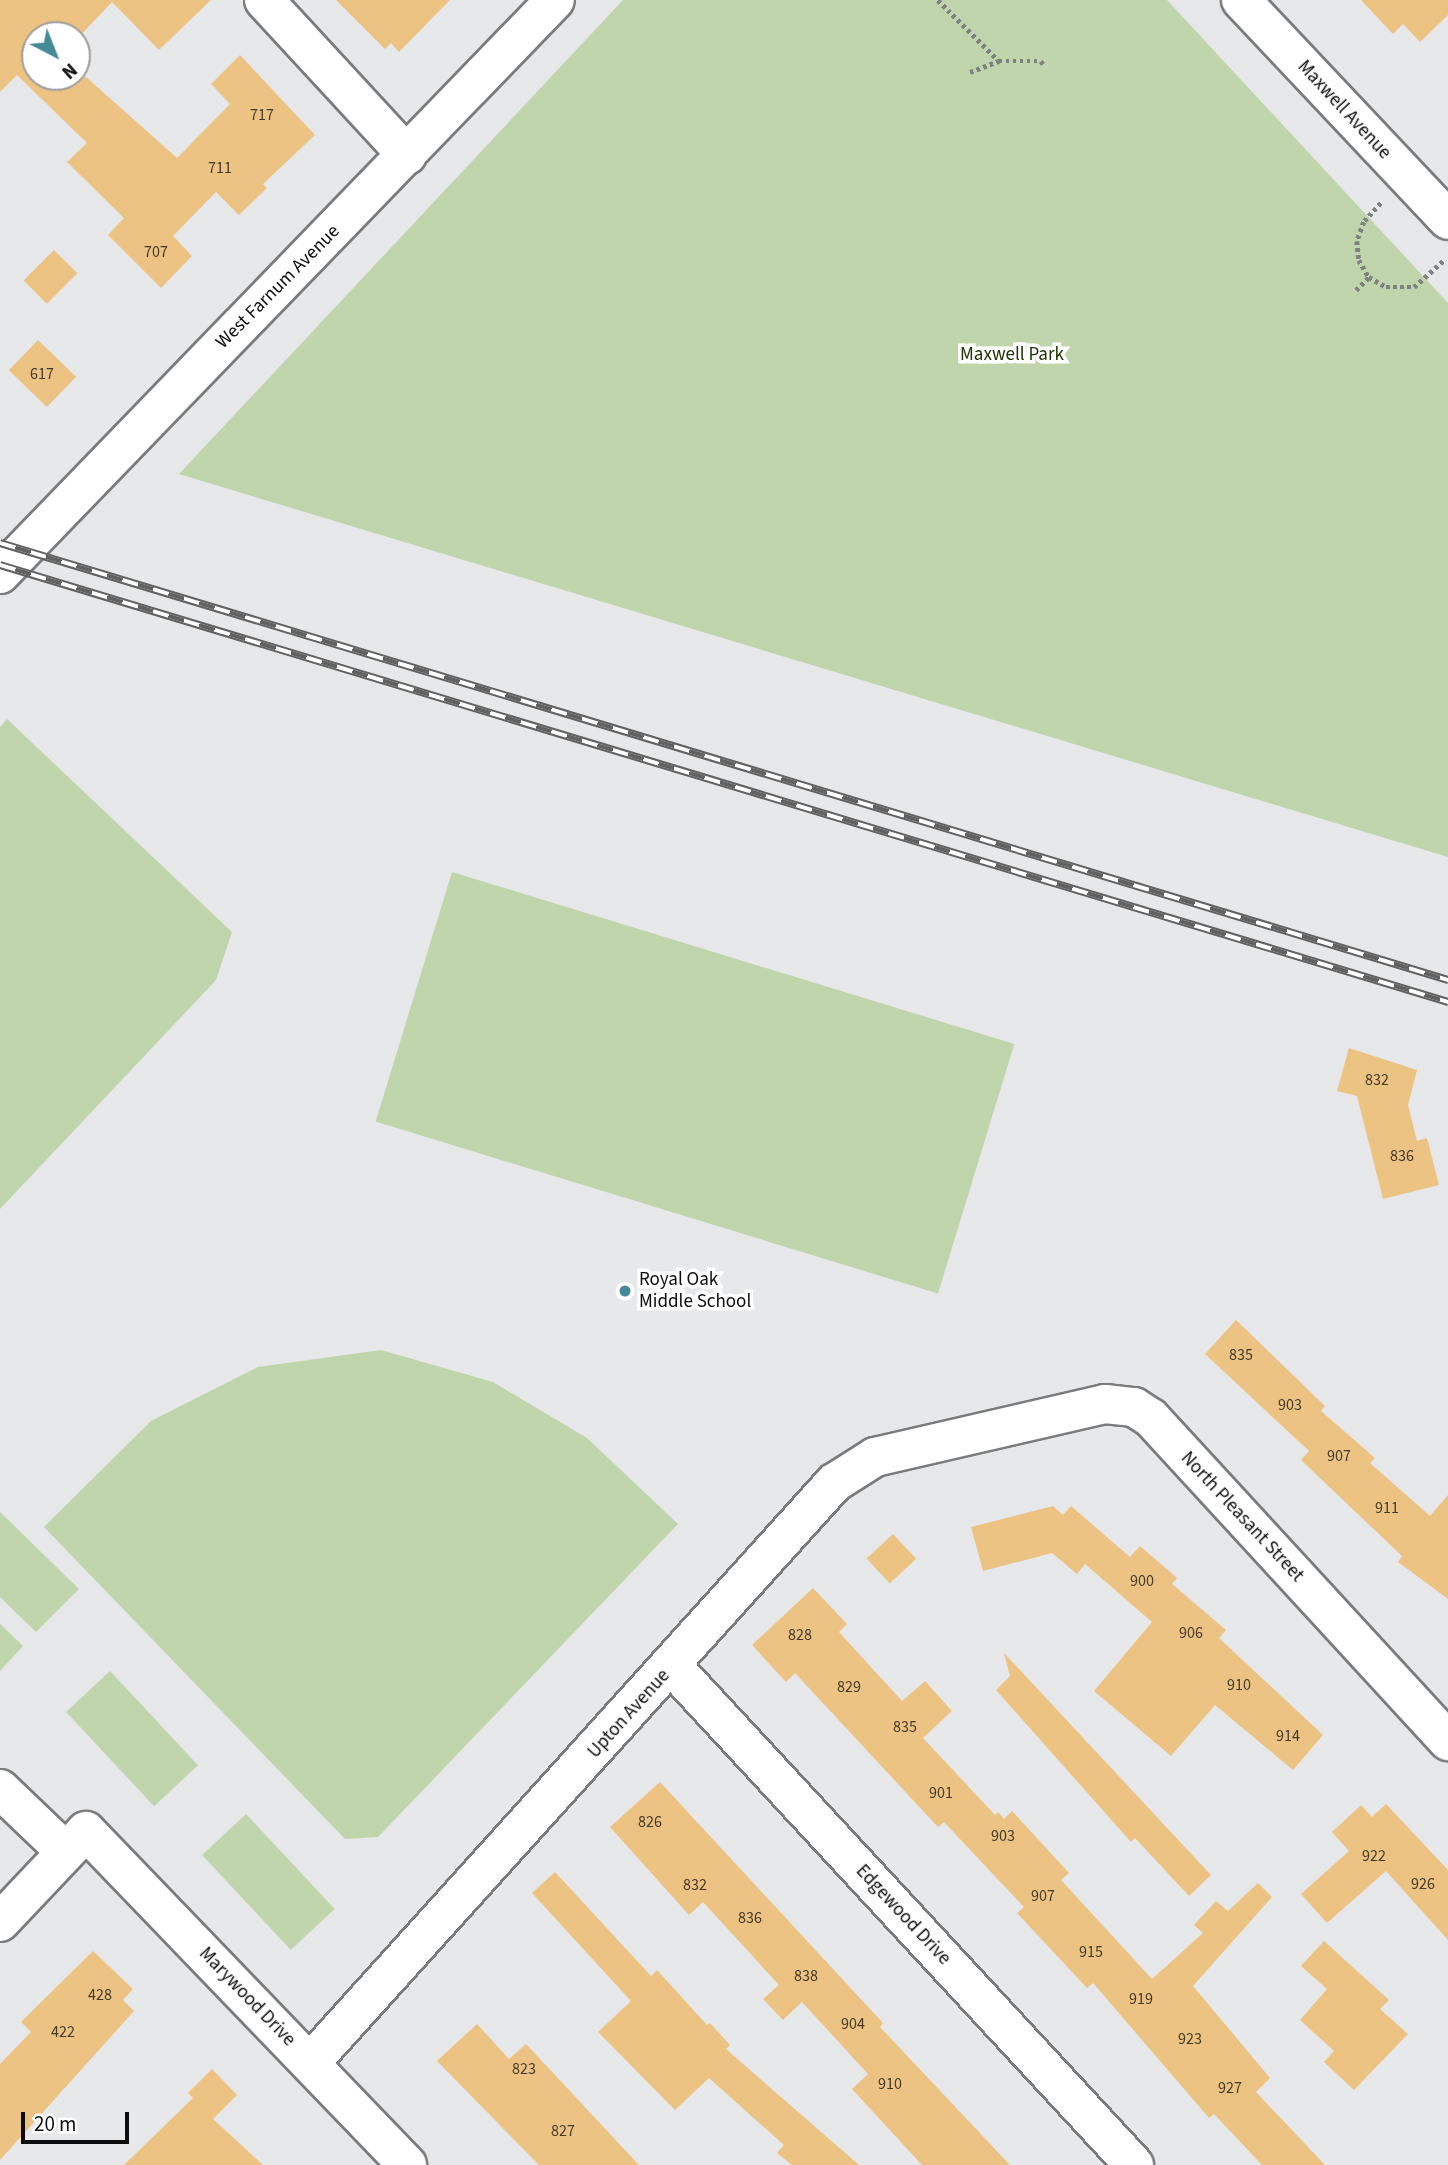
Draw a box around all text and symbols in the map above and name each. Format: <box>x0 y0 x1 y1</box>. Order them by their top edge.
north arrow <box>21 21 91 91</box>
text: N <box>55 56 83 85</box>
street label: Maxwell Avenue <box>1292 56 1396 164</box>
house number: 717 <box>250 105 274 125</box>
house number: 711 <box>208 158 232 178</box>
street label: West Farnum Avenue <box>211 220 345 354</box>
house number: 707 <box>144 242 168 262</box>
park label: Maxwell Park <box>960 344 1064 366</box>
house number: 617 <box>30 364 54 384</box>
house number: 832 <box>1365 1070 1389 1090</box>
house number: 836 <box>1390 1146 1414 1166</box>
place label: Royal Oak Middle School <box>639 1269 751 1313</box>
marker: Royal Oak Middle School <box>617 1283 633 1299</box>
house number: 835 <box>1229 1345 1253 1365</box>
house number: 903 <box>1278 1395 1302 1415</box>
house number: 907 <box>1327 1446 1351 1466</box>
street label: North Pleasant Street <box>1176 1447 1308 1587</box>
house number: 911 <box>1375 1498 1399 1518</box>
house number: 900 <box>1130 1571 1154 1591</box>
house number: 906 <box>1179 1623 1203 1643</box>
house number: 828 <box>788 1625 812 1645</box>
street label: Upton Avenue <box>583 1665 675 1763</box>
house number: 910 <box>1227 1675 1251 1695</box>
house number: 829 <box>837 1677 861 1697</box>
house number: 835 <box>893 1717 917 1737</box>
house number: 914 <box>1276 1726 1300 1746</box>
house number: 901 <box>929 1783 953 1803</box>
house number: 826 <box>638 1812 662 1832</box>
house number: 903 <box>991 1826 1015 1846</box>
house number: 922 <box>1362 1846 1386 1866</box>
street label: Edgewood Drive <box>851 1860 955 1970</box>
house number: 926 <box>1411 1874 1435 1894</box>
house number: 832 <box>683 1875 707 1895</box>
house number: 907 <box>1031 1886 1055 1906</box>
house number: 836 <box>738 1908 762 1928</box>
house number: 915 <box>1079 1942 1103 1962</box>
street label: Marywood Drive <box>194 1943 300 2051</box>
house number: 838 <box>794 1966 818 1986</box>
house number: 428 <box>88 1985 112 2005</box>
house number: 919 <box>1129 1989 1153 2009</box>
house number: 904 <box>841 2014 865 2034</box>
house number: 422 <box>51 2022 75 2042</box>
house number: 923 <box>1178 2029 1202 2049</box>
house number: 823 <box>512 2059 536 2079</box>
house number: 910 <box>878 2074 902 2094</box>
house number: 927 <box>1218 2078 1242 2098</box>
scale bar <box>24 2098 133 2142</box>
text: 20 m <box>34 2109 76 2139</box>
house number: 827 <box>551 2121 575 2141</box>

